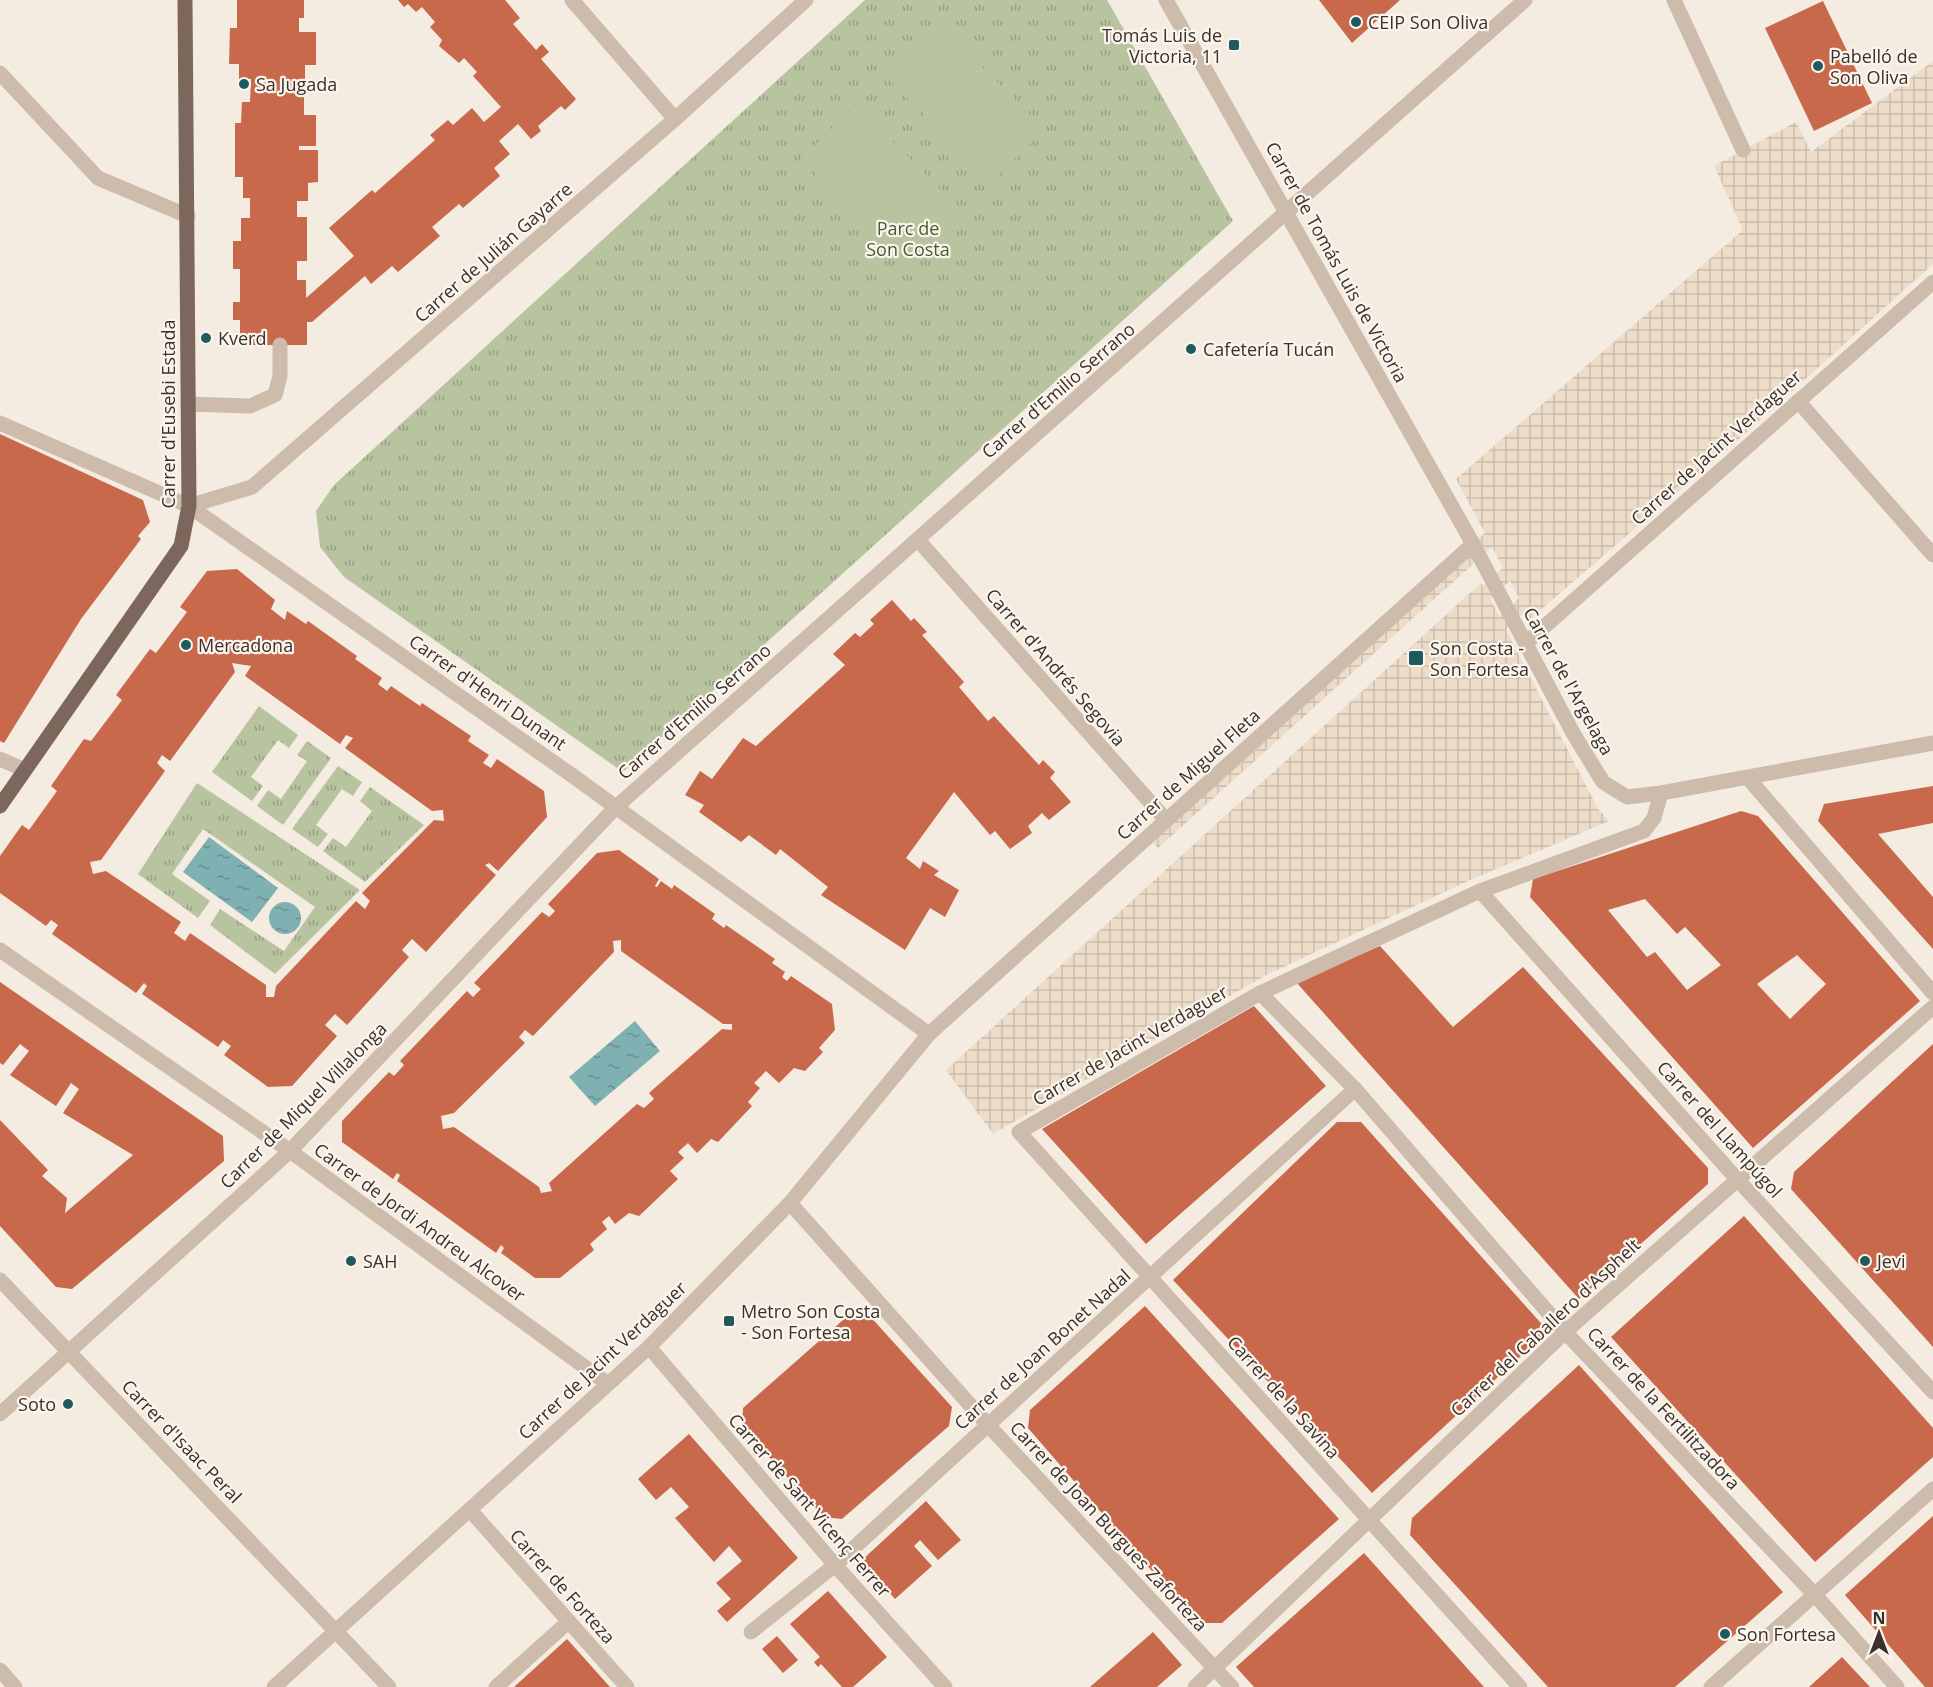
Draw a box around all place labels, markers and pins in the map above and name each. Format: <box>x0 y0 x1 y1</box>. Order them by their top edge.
place label: CEIP Son Oliva <box>1368 10 1488 34</box>
marker: CEIP Son Oliva <box>1349 15 1363 29</box>
place label: Tomás Luis de Victoria, 11 <box>1102 23 1222 68</box>
marker: Tomás Luis de Victoria, 11 <box>1227 38 1241 52</box>
place label: Pabelló de Son Oliva <box>1830 44 1918 89</box>
marker: Pabelló de Son Oliva <box>1811 59 1825 73</box>
place label: Sa Jugada <box>256 72 337 96</box>
marker: Sa Jugada <box>237 77 251 91</box>
place label: Kverd <box>218 326 267 350</box>
marker: Kverd <box>199 331 213 345</box>
place label: Cafetería Tucán <box>1203 337 1334 361</box>
marker: Cafetería Tucán <box>1184 342 1198 356</box>
place label: Mercadona <box>198 633 293 657</box>
place label: Son Costa - Son Fortesa <box>1430 636 1529 681</box>
marker: Mercadona <box>179 638 193 652</box>
marker: Son Costa - Son Fortesa <box>1407 649 1425 667</box>
place label: SAH <box>363 1249 398 1273</box>
place label: Jevi <box>1875 1249 1905 1273</box>
marker: SAH <box>344 1254 358 1268</box>
marker: Jevi <box>1858 1254 1872 1268</box>
place label: Metro Son Costa - Son Fortesa <box>741 1299 880 1344</box>
marker: Metro Son Costa - Son Fortesa <box>722 1314 736 1328</box>
place label: Soto <box>18 1392 56 1416</box>
marker: Soto <box>61 1397 75 1411</box>
place label: Son Fortesa <box>1737 1622 1836 1646</box>
marker: Son Fortesa <box>1718 1627 1732 1641</box>

